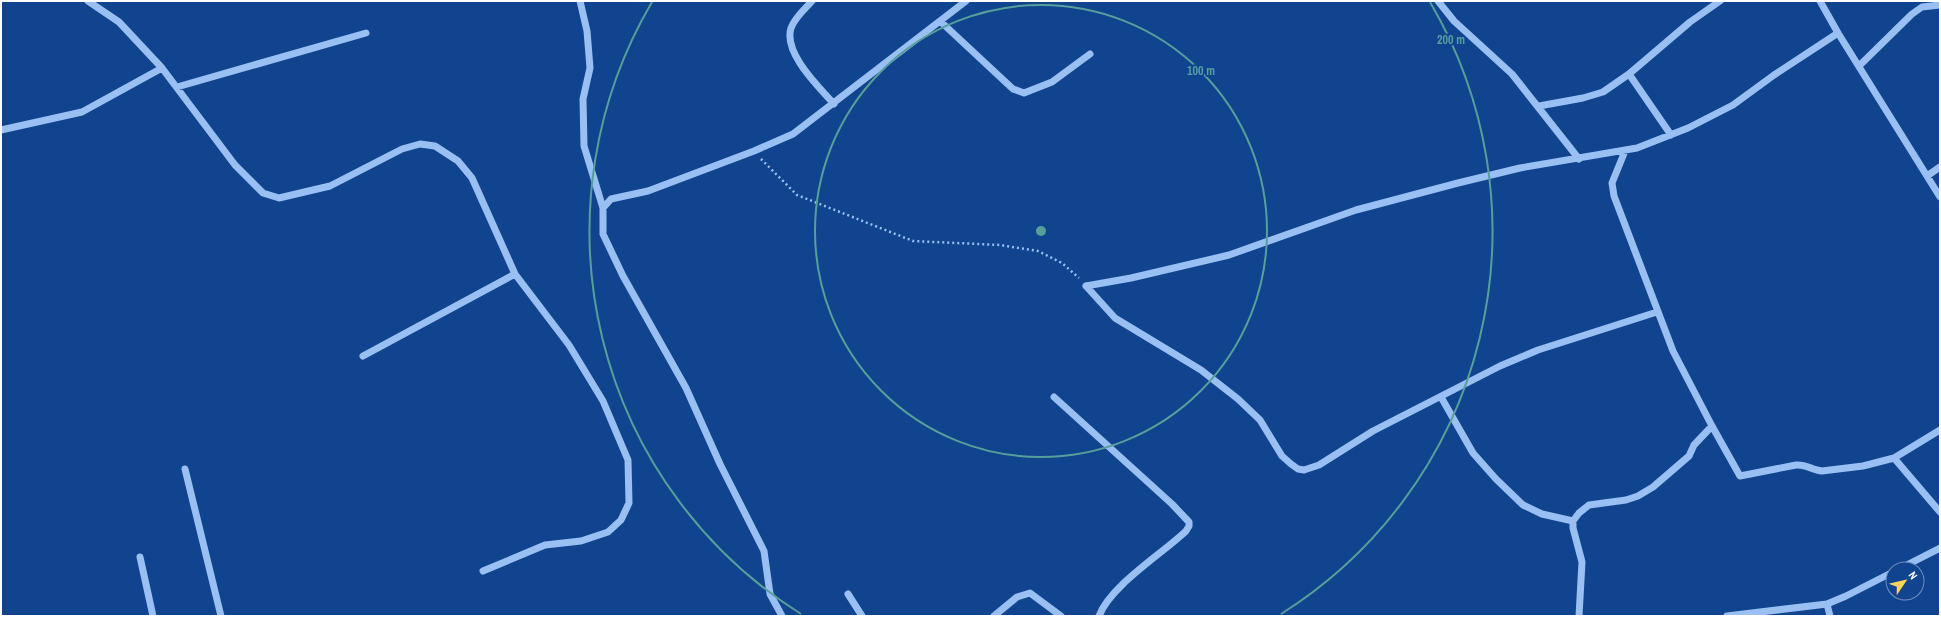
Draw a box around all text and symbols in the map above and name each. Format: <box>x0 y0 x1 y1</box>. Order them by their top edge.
text: 200 m <box>1437 32 1465 48</box>
text: 100 m <box>1187 63 1215 79</box>
centre of rings <box>1034 224 1048 238</box>
north arrow <box>1885 561 1925 601</box>
text: N <box>1906 569 1921 582</box>

